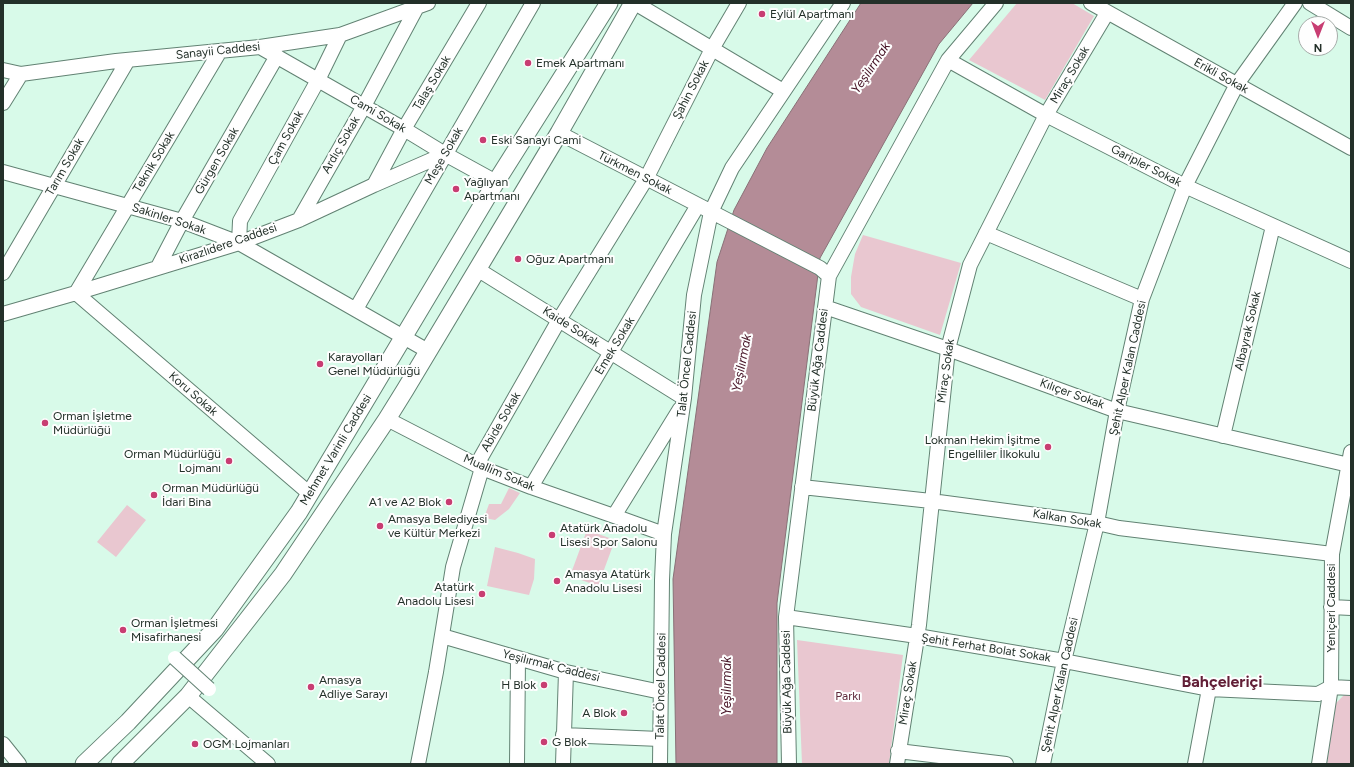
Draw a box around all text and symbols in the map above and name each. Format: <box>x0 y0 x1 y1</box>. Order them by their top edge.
place label: Eylül Apartmanı <box>770 7 854 21</box>
marker: Eylül Apartmanı <box>757 9 767 19</box>
north arrow <box>1298 16 1338 56</box>
street label: Sanayii Caddesi <box>175 39 261 63</box>
water label: Yeşilırmak <box>848 39 894 97</box>
text: N <box>1314 41 1322 54</box>
street label: Miraç Sokak <box>1047 44 1093 106</box>
street label: Talaş Sokak <box>410 53 454 113</box>
street label: Erikli Sokak <box>1191 55 1251 97</box>
place label: Emek Apartmanı <box>536 56 624 70</box>
marker: Emek Apartmanı <box>523 58 533 68</box>
street label: Şahin Sokak <box>670 58 712 122</box>
street label: Cami Sokak <box>347 92 409 136</box>
street label: Çam Sokak <box>265 108 307 168</box>
street label: Ardıç Sokak <box>319 114 363 176</box>
street label: Gürgen Sokak <box>192 125 242 197</box>
street label: Meşe Sokak <box>422 125 466 187</box>
street label: Teknik Sokak <box>130 129 178 195</box>
place label: Eski Sanayi Cami <box>491 133 581 147</box>
marker: Eski Sanayi Cami <box>478 135 488 145</box>
street label: Tarım Sokak <box>43 136 87 198</box>
street label: Garipler Sokak <box>1108 142 1184 190</box>
street label: Türkmen Sokak <box>596 148 674 198</box>
place label: Yağlıyan Apartmanı <box>464 175 520 203</box>
marker: Yağlıyan Apartmanı <box>451 184 461 194</box>
street label: Sakinler Sokak <box>130 200 208 238</box>
street label: Kirazlıdere Caddesi <box>177 221 279 267</box>
place label: Oğuz Apartmanı <box>526 252 614 266</box>
marker: Oğuz Apartmanı <box>513 254 523 264</box>
street label: Albayrak Sokak <box>1232 290 1264 372</box>
street label: Şehit Alper Kalan Caddesi <box>1107 299 1149 437</box>
street label: Kaide Sokak <box>540 304 602 350</box>
street label: Büyük Ağa Caddesi <box>805 308 831 412</box>
street label: Talat Öncel Caddesi <box>674 310 700 418</box>
street label: Emek Sokak <box>592 315 638 377</box>
water label: Yeşilırmak <box>729 333 755 393</box>
street label: Miraç Sokak <box>934 338 958 404</box>
place label: Karayolları Genel Müdürlüğü <box>328 350 420 378</box>
marker: Karayolları Genel Müdürlüğü <box>315 359 325 369</box>
street label: Koru Sokak <box>166 369 220 419</box>
street label: Kılıçer Sokak <box>1038 376 1106 412</box>
street label: Abide Sokak <box>478 390 524 454</box>
street label: Mehmet Varinli Caddesi <box>297 392 375 508</box>
place label: Orman İşletme Müdürlüğü <box>53 409 132 437</box>
marker: Orman İşletme Müdürlüğü <box>40 418 50 428</box>
place label: Lokman Hekim İşitme Engelliler İlkokulu <box>925 433 1040 461</box>
marker: Lokman Hekim İşitme Engelliler İlkokulu <box>1043 442 1053 452</box>
place label: Orman Müdürlüğü Lojmanı <box>124 447 221 475</box>
street label: Muallim Sokak <box>461 451 537 495</box>
marker: Orman Müdürlüğü Lojmanı <box>224 456 234 466</box>
place label: Orman Müdürlüğü İdari Bina <box>162 481 259 509</box>
marker: Orman Müdürlüğü İdari Bina <box>149 490 159 500</box>
place label: A1 ve A2 Blok <box>369 495 441 509</box>
marker: A1 ve A2 Blok <box>444 497 454 507</box>
street label: Kalkan Sokak <box>1032 506 1102 532</box>
place label: Amasya Belediyesi ve Kültür Merkezi <box>388 512 487 540</box>
marker: Amasya Belediyesi ve Kültür Merkezi <box>375 521 385 531</box>
place label: Atatürk Anadolu Lisesi Spor Salonu <box>560 521 657 549</box>
marker: Atatürk Anadolu Lisesi Spor Salonu <box>547 530 557 540</box>
street label: Yeniçeri Caddesi <box>1324 563 1338 653</box>
place label: Amasya Atatürk Anadolu Lisesi <box>565 567 650 595</box>
marker: Amasya Atatürk Anadolu Lisesi <box>552 576 562 586</box>
place label: Atatürk Anadolu Lisesi <box>397 580 474 608</box>
marker: Atatürk Anadolu Lisesi <box>477 589 487 599</box>
place label: Orman İşletmesi Misafirhanesi <box>131 616 218 644</box>
street label: Şehit Alper Kalan Caddesi <box>1039 616 1081 754</box>
marker: Orman İşletmesi Misafirhanesi <box>118 625 128 635</box>
street label: Büyük Ağa Caddesi <box>779 630 795 734</box>
street label: Şehit Ferhat Bolat Sokak <box>920 631 1052 665</box>
street label: Talat Öncel Caddesi <box>653 633 669 739</box>
street label: Yeşilırmak Caddesi <box>501 647 601 685</box>
water label: Yeşilırmak <box>719 657 735 715</box>
street label: Miraç Sokak <box>896 660 920 726</box>
district label: Bahçeleriçi <box>1181 672 1263 692</box>
place label: Amasya Adliye Sarayı <box>319 673 388 701</box>
place label: H Blok <box>501 678 536 692</box>
marker: H Blok <box>539 680 549 690</box>
marker: Amasya Adliye Sarayı <box>306 682 316 692</box>
park label: Parkı <box>835 689 861 703</box>
place label: A Blok <box>582 706 616 720</box>
marker: A Blok <box>619 708 629 718</box>
place label: G Blok <box>552 735 587 749</box>
place label: OGM Lojmanları <box>203 737 290 751</box>
marker: G Blok <box>539 737 549 747</box>
marker: OGM Lojmanları <box>190 739 200 749</box>

